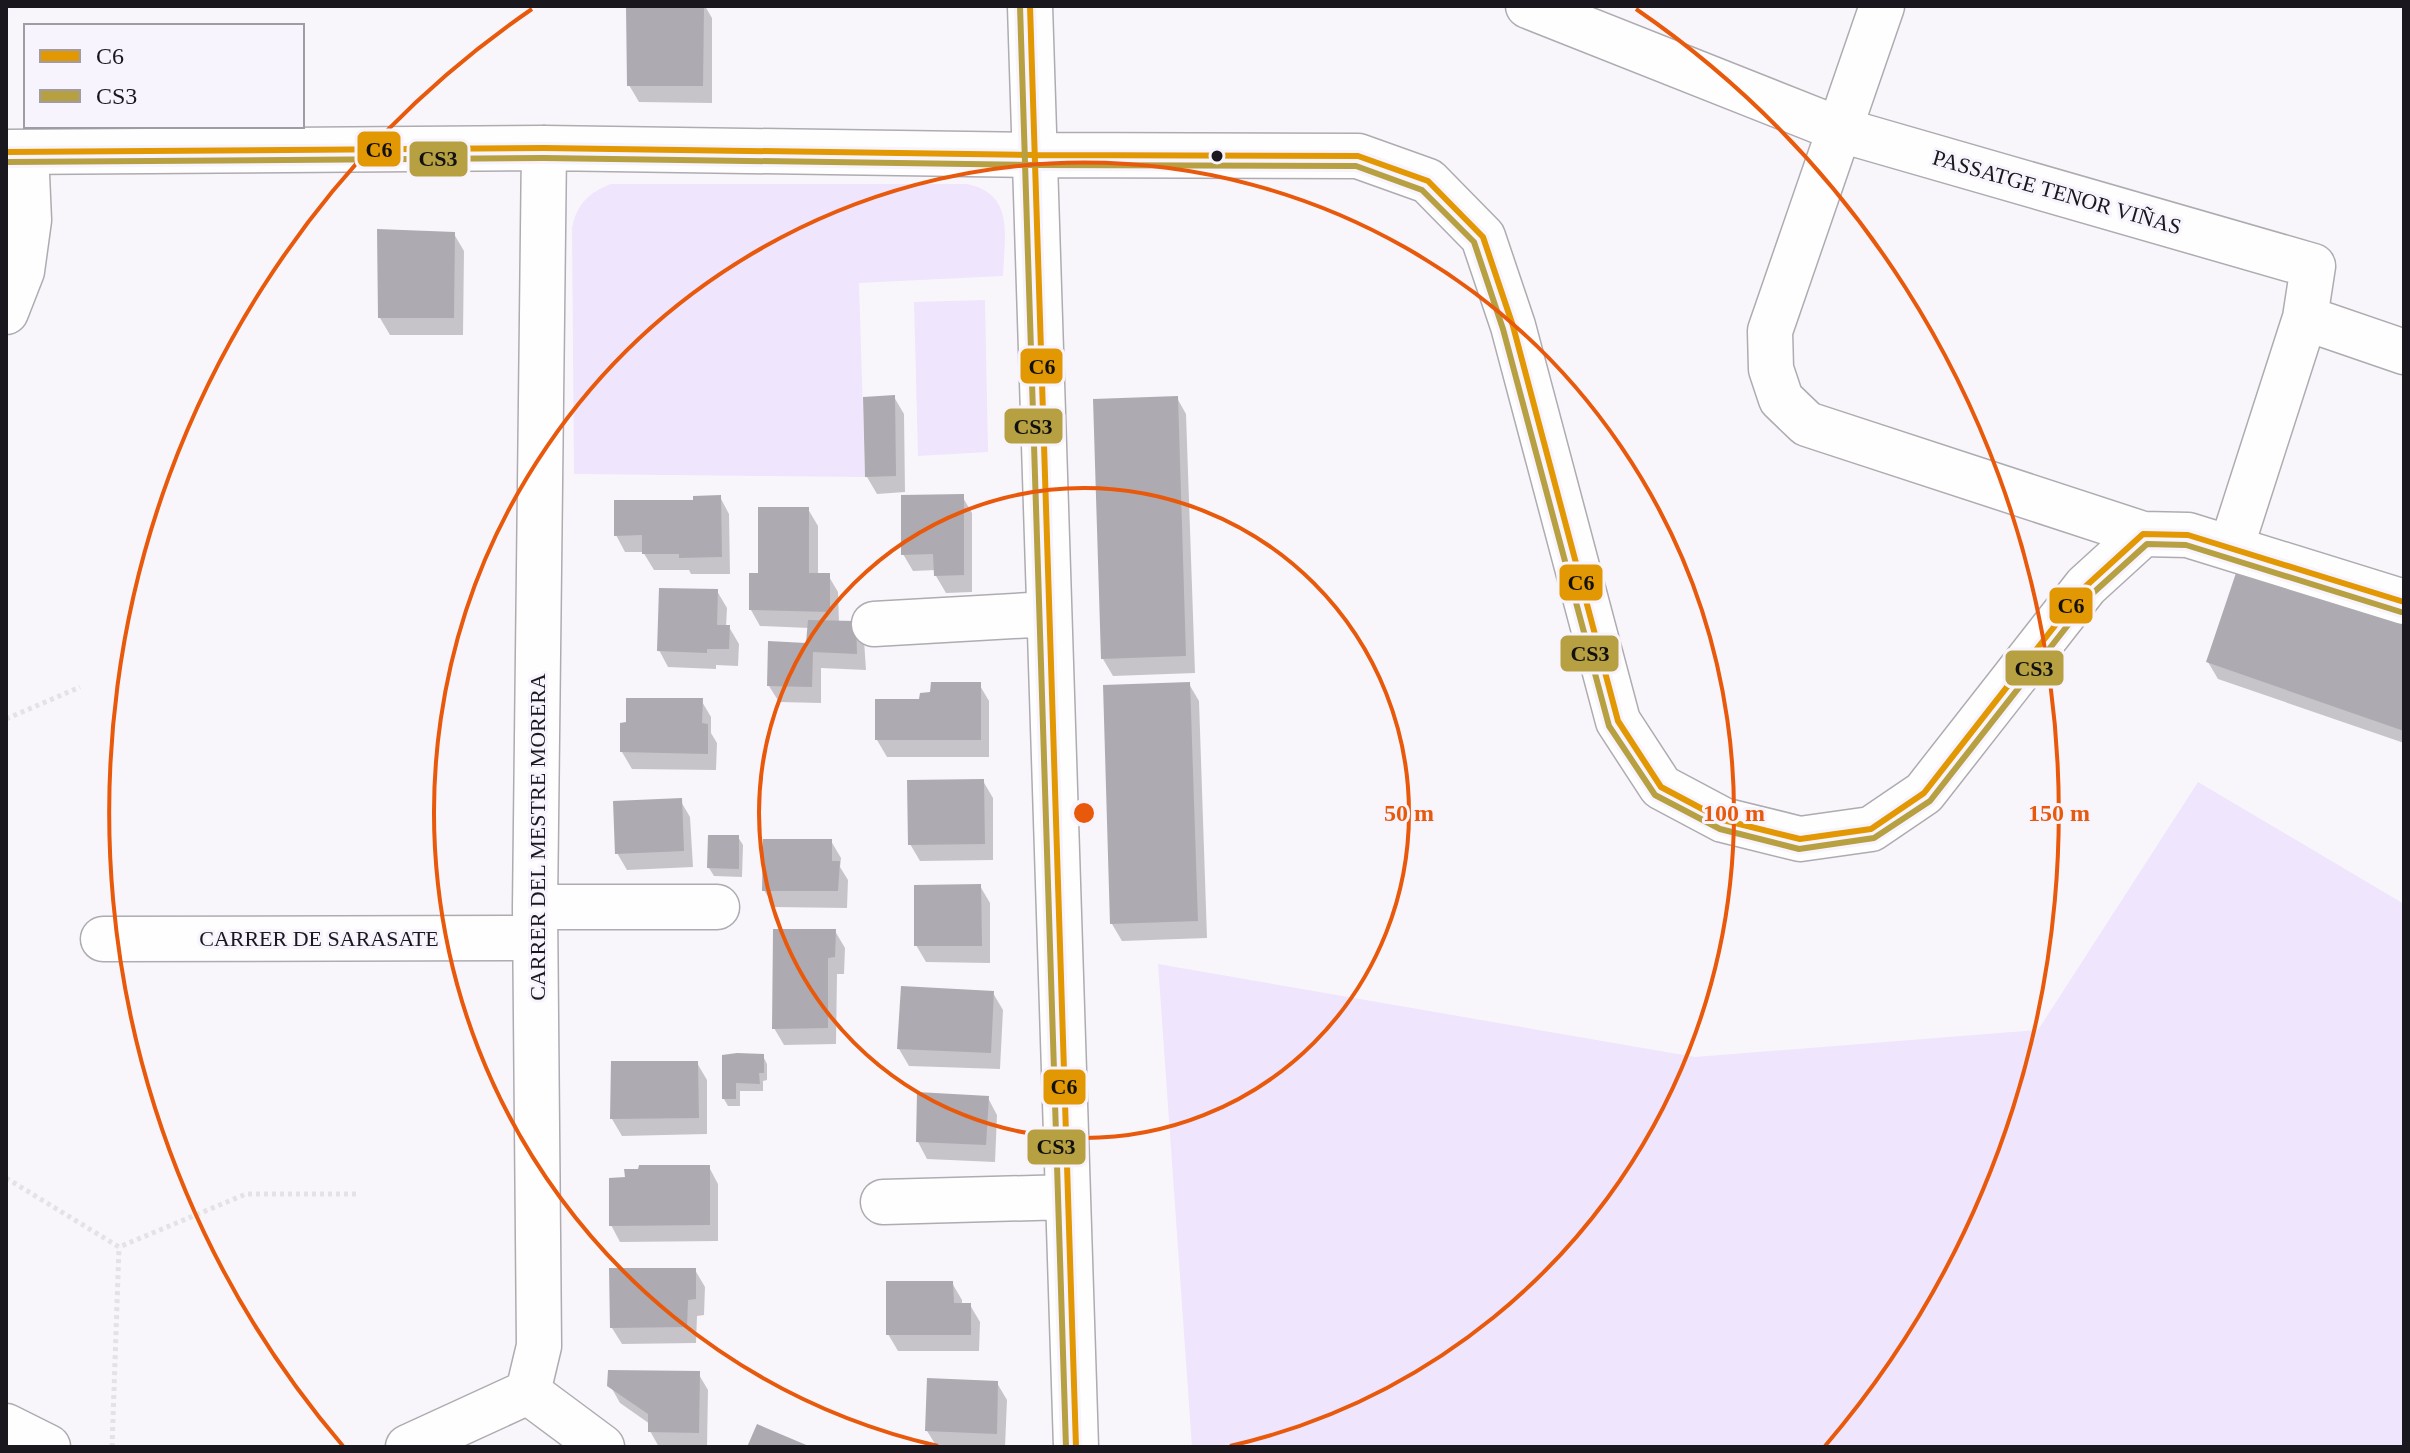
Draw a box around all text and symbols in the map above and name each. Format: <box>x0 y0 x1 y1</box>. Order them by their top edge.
legend <box>24 24 304 128</box>
text: C6 <box>96 43 124 69</box>
text: CS3 <box>96 83 137 109</box>
line badge: C6 <box>356 130 402 168</box>
text: C6 <box>366 137 392 162</box>
line badge: CS3 <box>408 140 469 178</box>
street label: PASSATGE TENOR VIÑAS <box>1930 144 2184 240</box>
text: CS3 <box>418 146 458 171</box>
unlabelled marker <box>1209 148 1225 164</box>
line badge: C6 <box>1019 347 1064 385</box>
text: C6 <box>1029 354 1055 379</box>
line badge: CS3 <box>1003 407 1064 445</box>
text: CS3 <box>1013 414 1053 439</box>
line badge: C6 <box>1558 563 1604 602</box>
text: C6 <box>1568 570 1594 595</box>
line badge: C6 <box>2048 586 2094 625</box>
text: C6 <box>2058 593 2084 618</box>
line badge: CS3 <box>1559 634 1620 673</box>
text: CS3 <box>1570 641 1610 666</box>
line badge: CS3 <box>2004 649 2065 687</box>
text: CS3 <box>2014 656 2054 681</box>
street label: CARRER DEL MESTRE MORERA <box>525 673 550 1001</box>
centre of rings <box>1070 799 1098 827</box>
text: 50 m <box>1384 800 1434 826</box>
text: 100 m <box>1703 800 1765 826</box>
text: 150 m <box>2028 800 2090 826</box>
street label: CARRER DE SARASATE <box>199 926 439 951</box>
line badge: C6 <box>1042 1068 1087 1106</box>
text: C6 <box>1051 1074 1077 1099</box>
line badge: CS3 <box>1026 1128 1087 1166</box>
text: CS3 <box>1036 1134 1076 1159</box>

